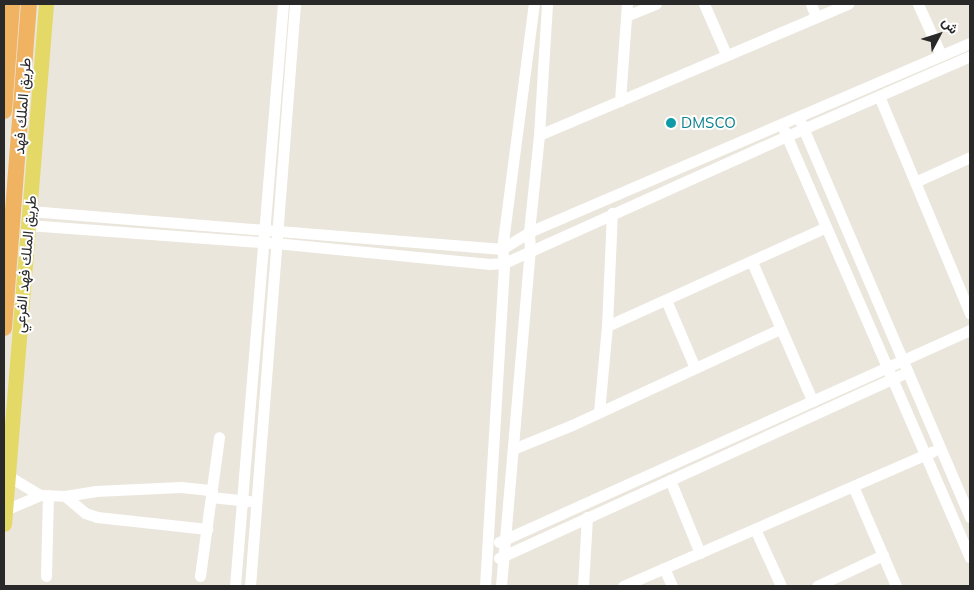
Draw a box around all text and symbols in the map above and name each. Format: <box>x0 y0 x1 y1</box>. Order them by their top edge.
north arrow <box>914 10 964 60</box>
text: ش <box>938 13 963 38</box>
street label: طريق الملك فهد <box>10 57 34 155</box>
place label: DMSCO <box>681 114 736 132</box>
marker: DMSCO <box>665 117 677 129</box>
street label: طريق الملك فهد الفرعي <box>10 194 40 334</box>

